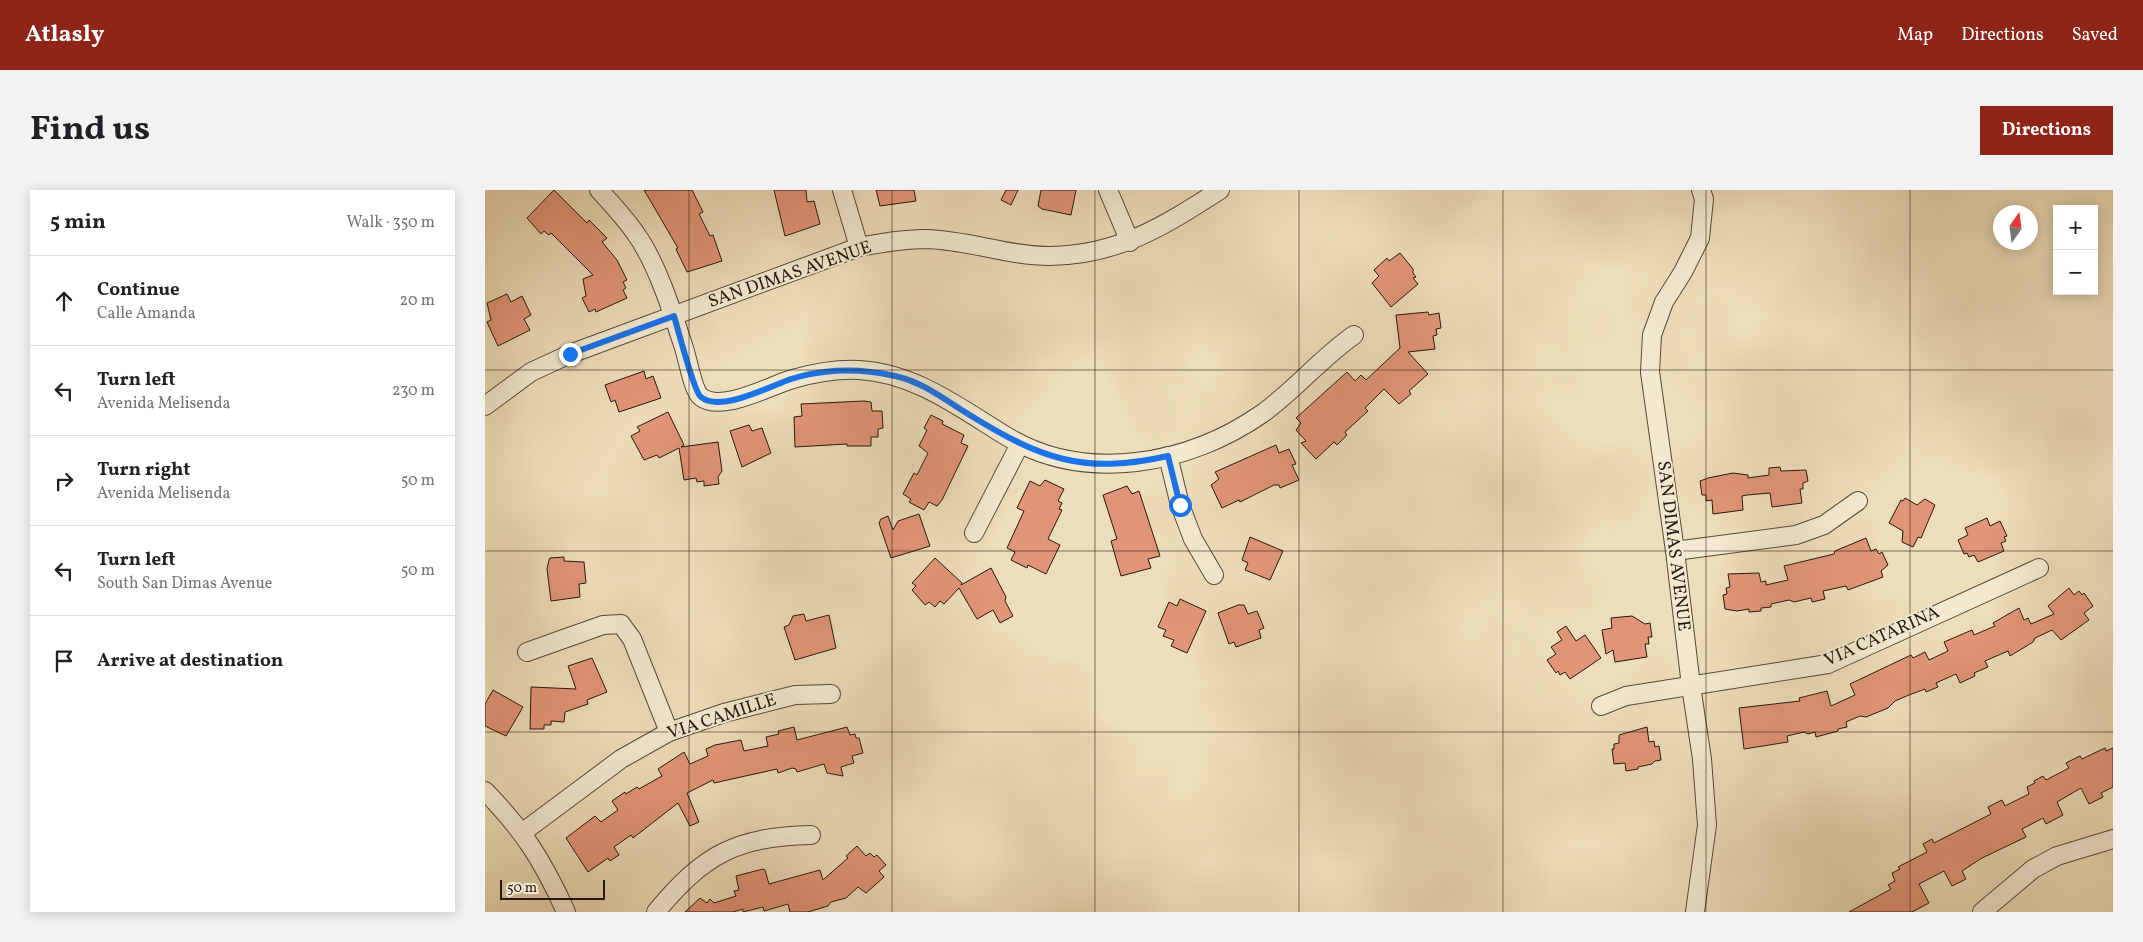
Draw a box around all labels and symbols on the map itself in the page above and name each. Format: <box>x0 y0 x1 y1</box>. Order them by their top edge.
north arrow <box>1993 205 2038 250</box>
street label: SAN DIMAS AVENUE <box>705 235 875 315</box>
route end <box>559 343 582 366</box>
street label: SAN DIMAS AVENUE <box>1650 459 1696 633</box>
route start <box>1169 494 1192 517</box>
street label: VIA CATARINA <box>1820 600 1944 674</box>
street label: VIA CAMILLE <box>664 688 780 746</box>
scale bar <box>500 877 605 900</box>

